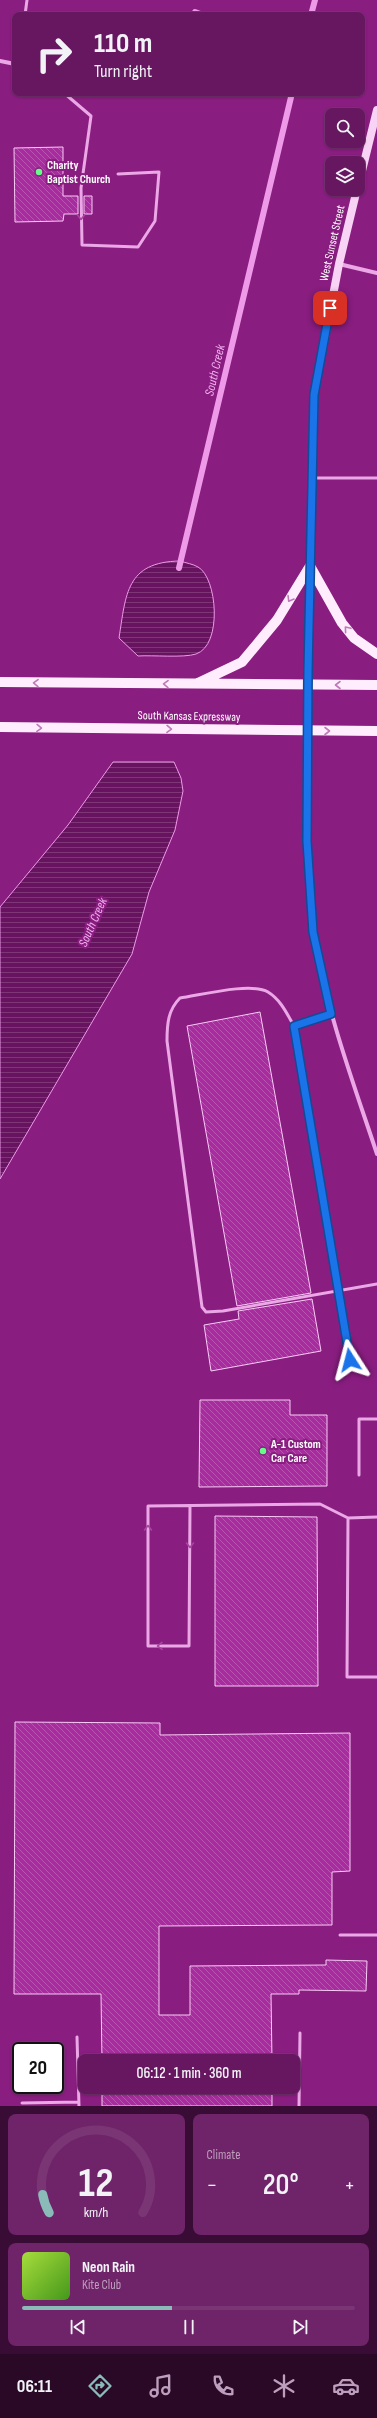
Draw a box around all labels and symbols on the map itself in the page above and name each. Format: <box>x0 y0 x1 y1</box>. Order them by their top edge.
place label: Charity Baptist Church <box>47 158 110 187</box>
marker: Charity Baptist Church <box>34 167 44 177</box>
street label: West Sunset Street <box>316 203 349 283</box>
one-way arrow <box>77 214 85 220</box>
pin <box>313 291 347 325</box>
water label: South Creek <box>201 342 229 397</box>
one-way arrow <box>287 595 294 602</box>
one-way arrow <box>345 627 352 634</box>
one-way arrow <box>33 679 39 687</box>
one-way arrow <box>163 680 169 688</box>
one-way arrow <box>335 681 341 689</box>
street label: South Kansas Expressway <box>137 708 241 725</box>
one-way arrow <box>36 724 42 732</box>
one-way arrow <box>166 725 172 733</box>
one-way arrow <box>324 727 330 735</box>
water label: South Creek <box>75 894 111 949</box>
position arrow <box>329 1339 371 1381</box>
place label: A-1 Custom Car Care <box>270 1437 321 1466</box>
marker: A-1 Custom Car Care <box>258 1446 268 1456</box>
one-way arrow <box>144 1525 152 1531</box>
one-way arrow <box>186 1542 194 1548</box>
one-way arrow <box>157 1642 163 1650</box>
speed limit sign: 20 <box>12 2042 64 2094</box>

